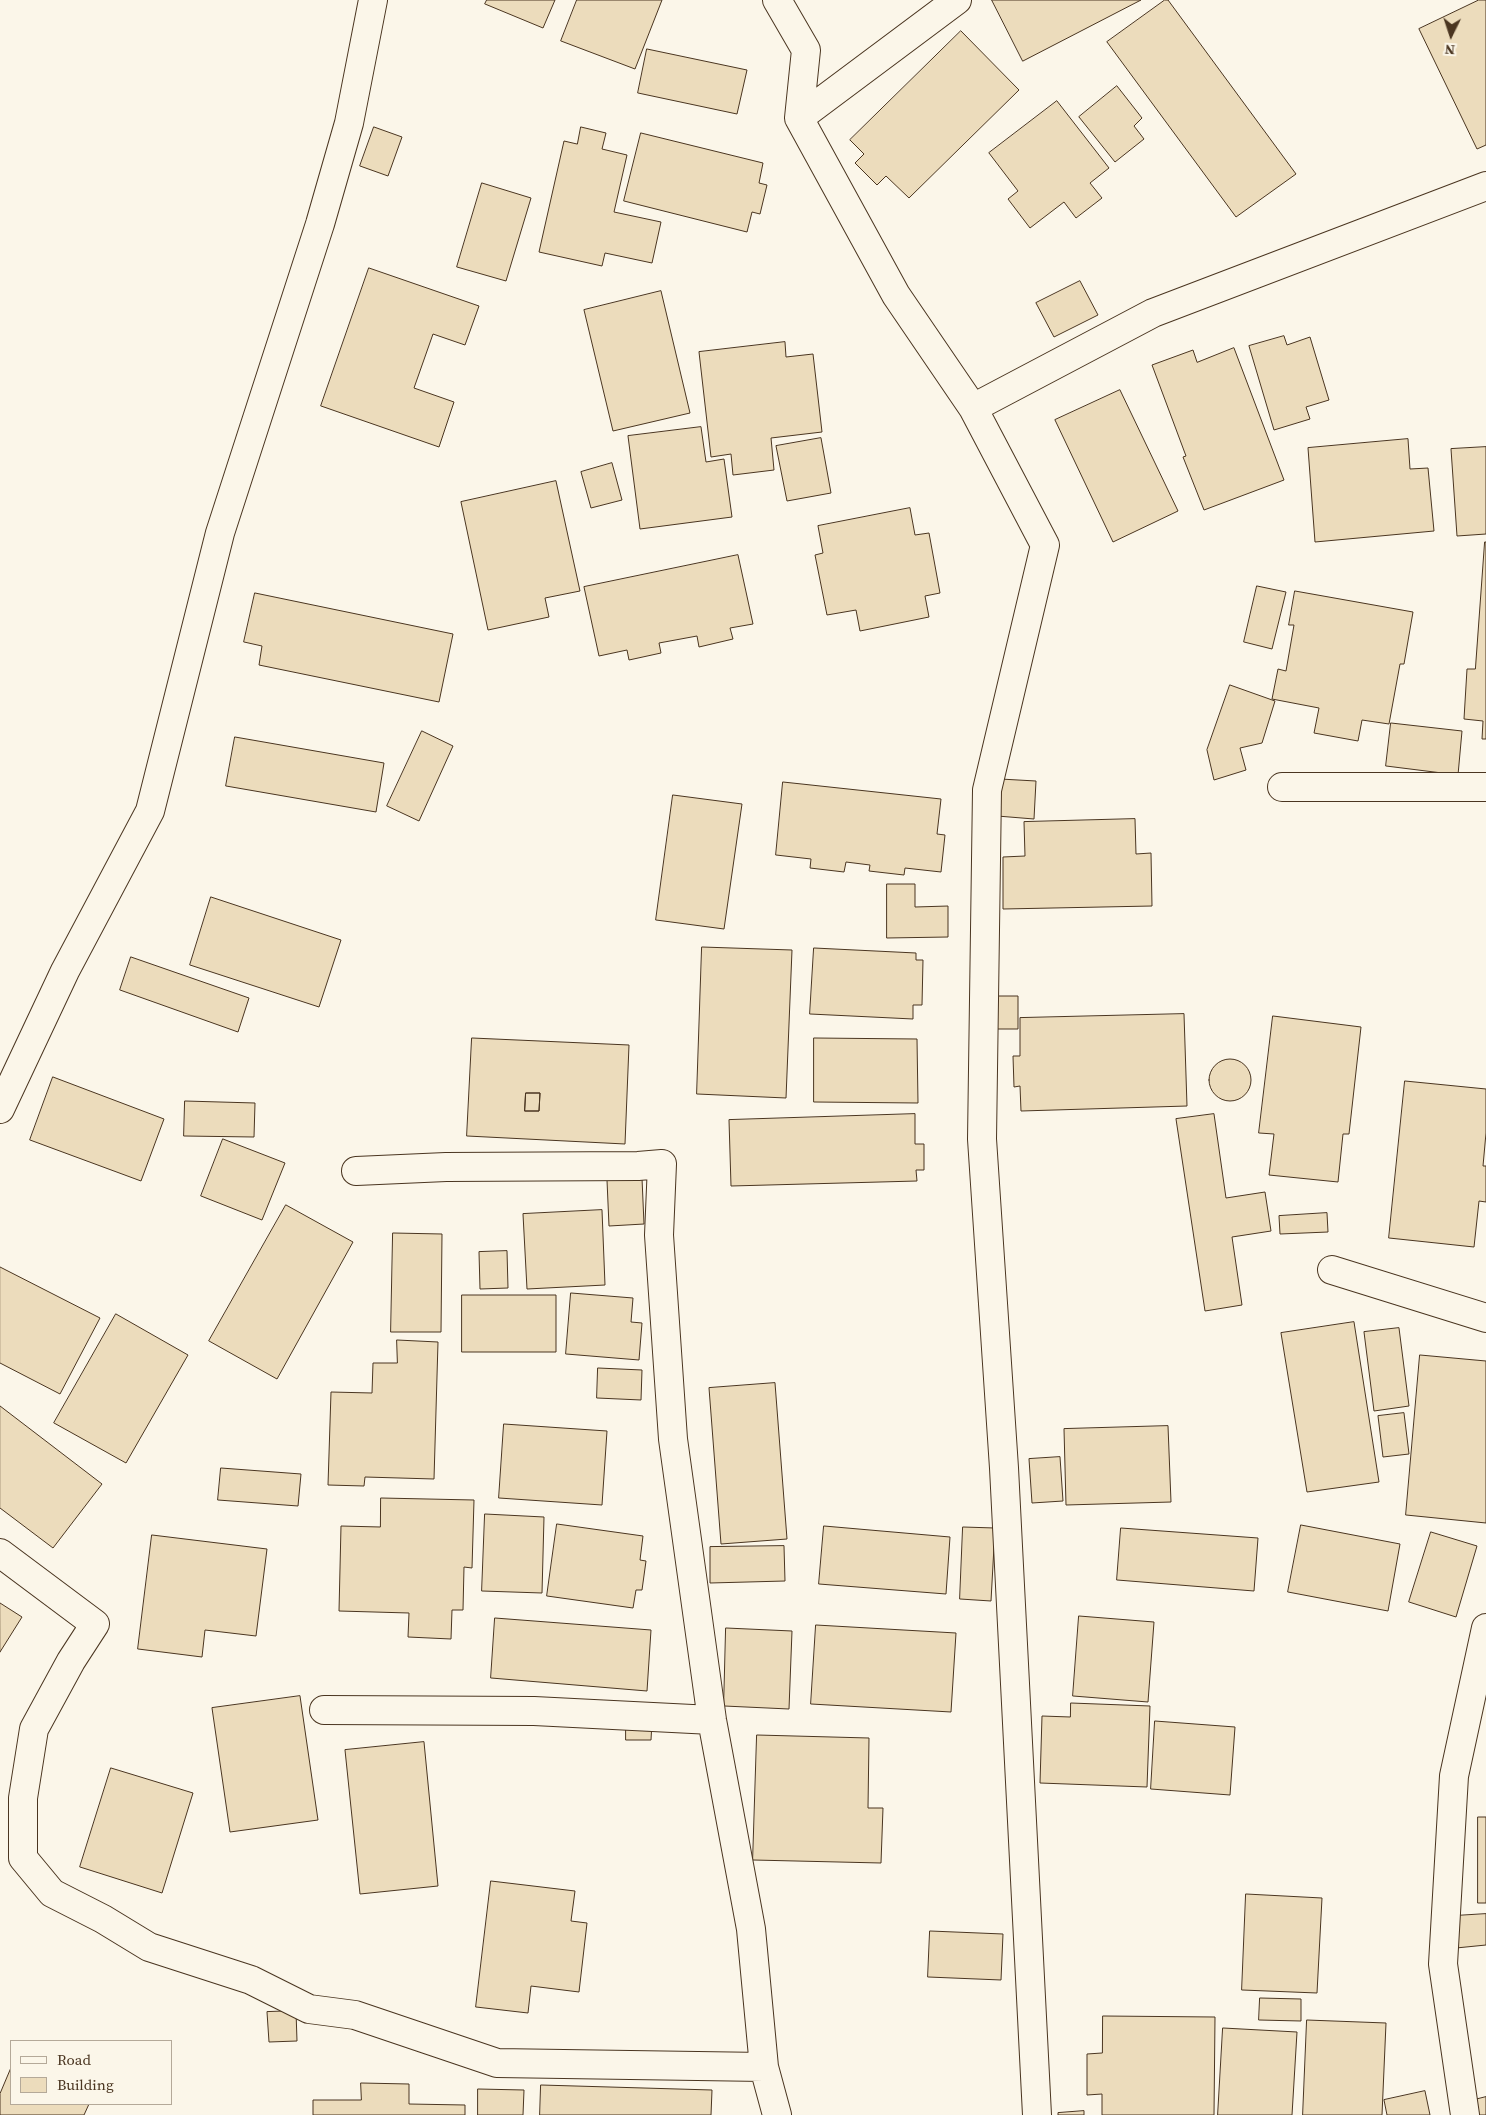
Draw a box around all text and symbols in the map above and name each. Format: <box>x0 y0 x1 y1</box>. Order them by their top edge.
north arrow <box>1426 10 1476 60</box>
text: N <box>1444 40 1456 60</box>
legend <box>10 2040 172 2105</box>
text: Road <box>57 2049 91 2070</box>
text: Building <box>57 2074 114 2095</box>

